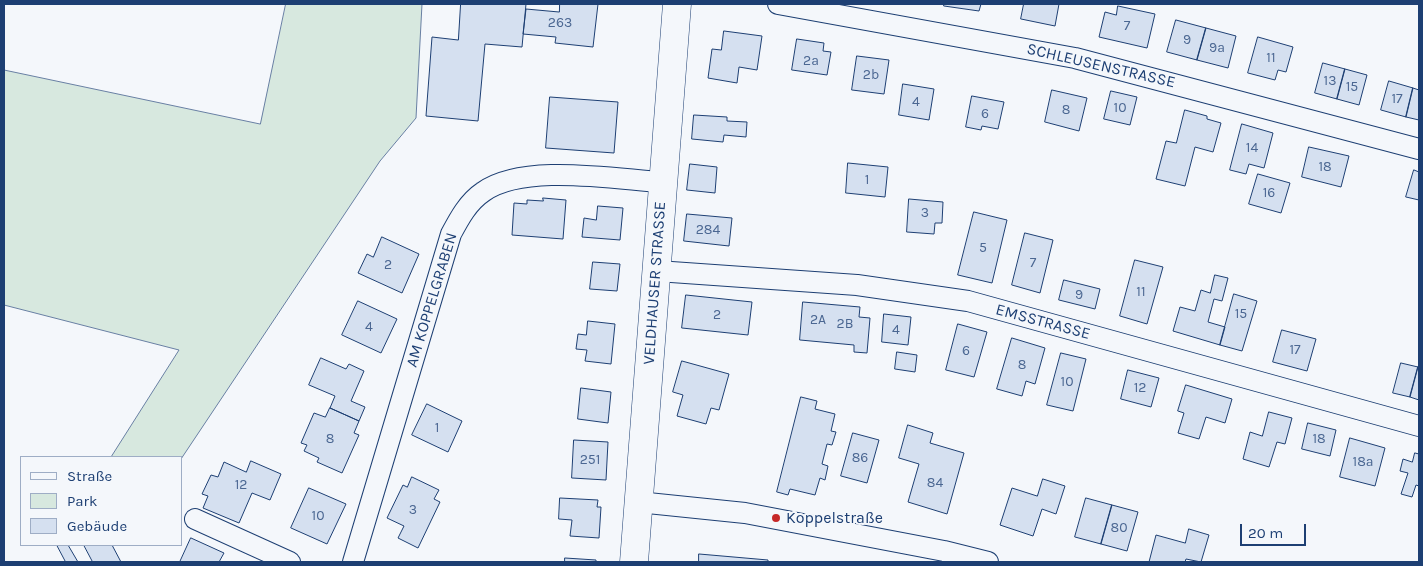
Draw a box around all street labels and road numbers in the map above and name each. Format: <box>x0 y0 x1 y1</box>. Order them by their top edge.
street label: SCHLEUSENSTRASSE <box>1025 40 1177 92</box>
street label: VELDHAUSER STRASSE <box>640 201 670 365</box>
street label: AM KOPPELGRABEN <box>402 230 462 370</box>
street label: EMSSTRASSE <box>994 300 1092 344</box>

